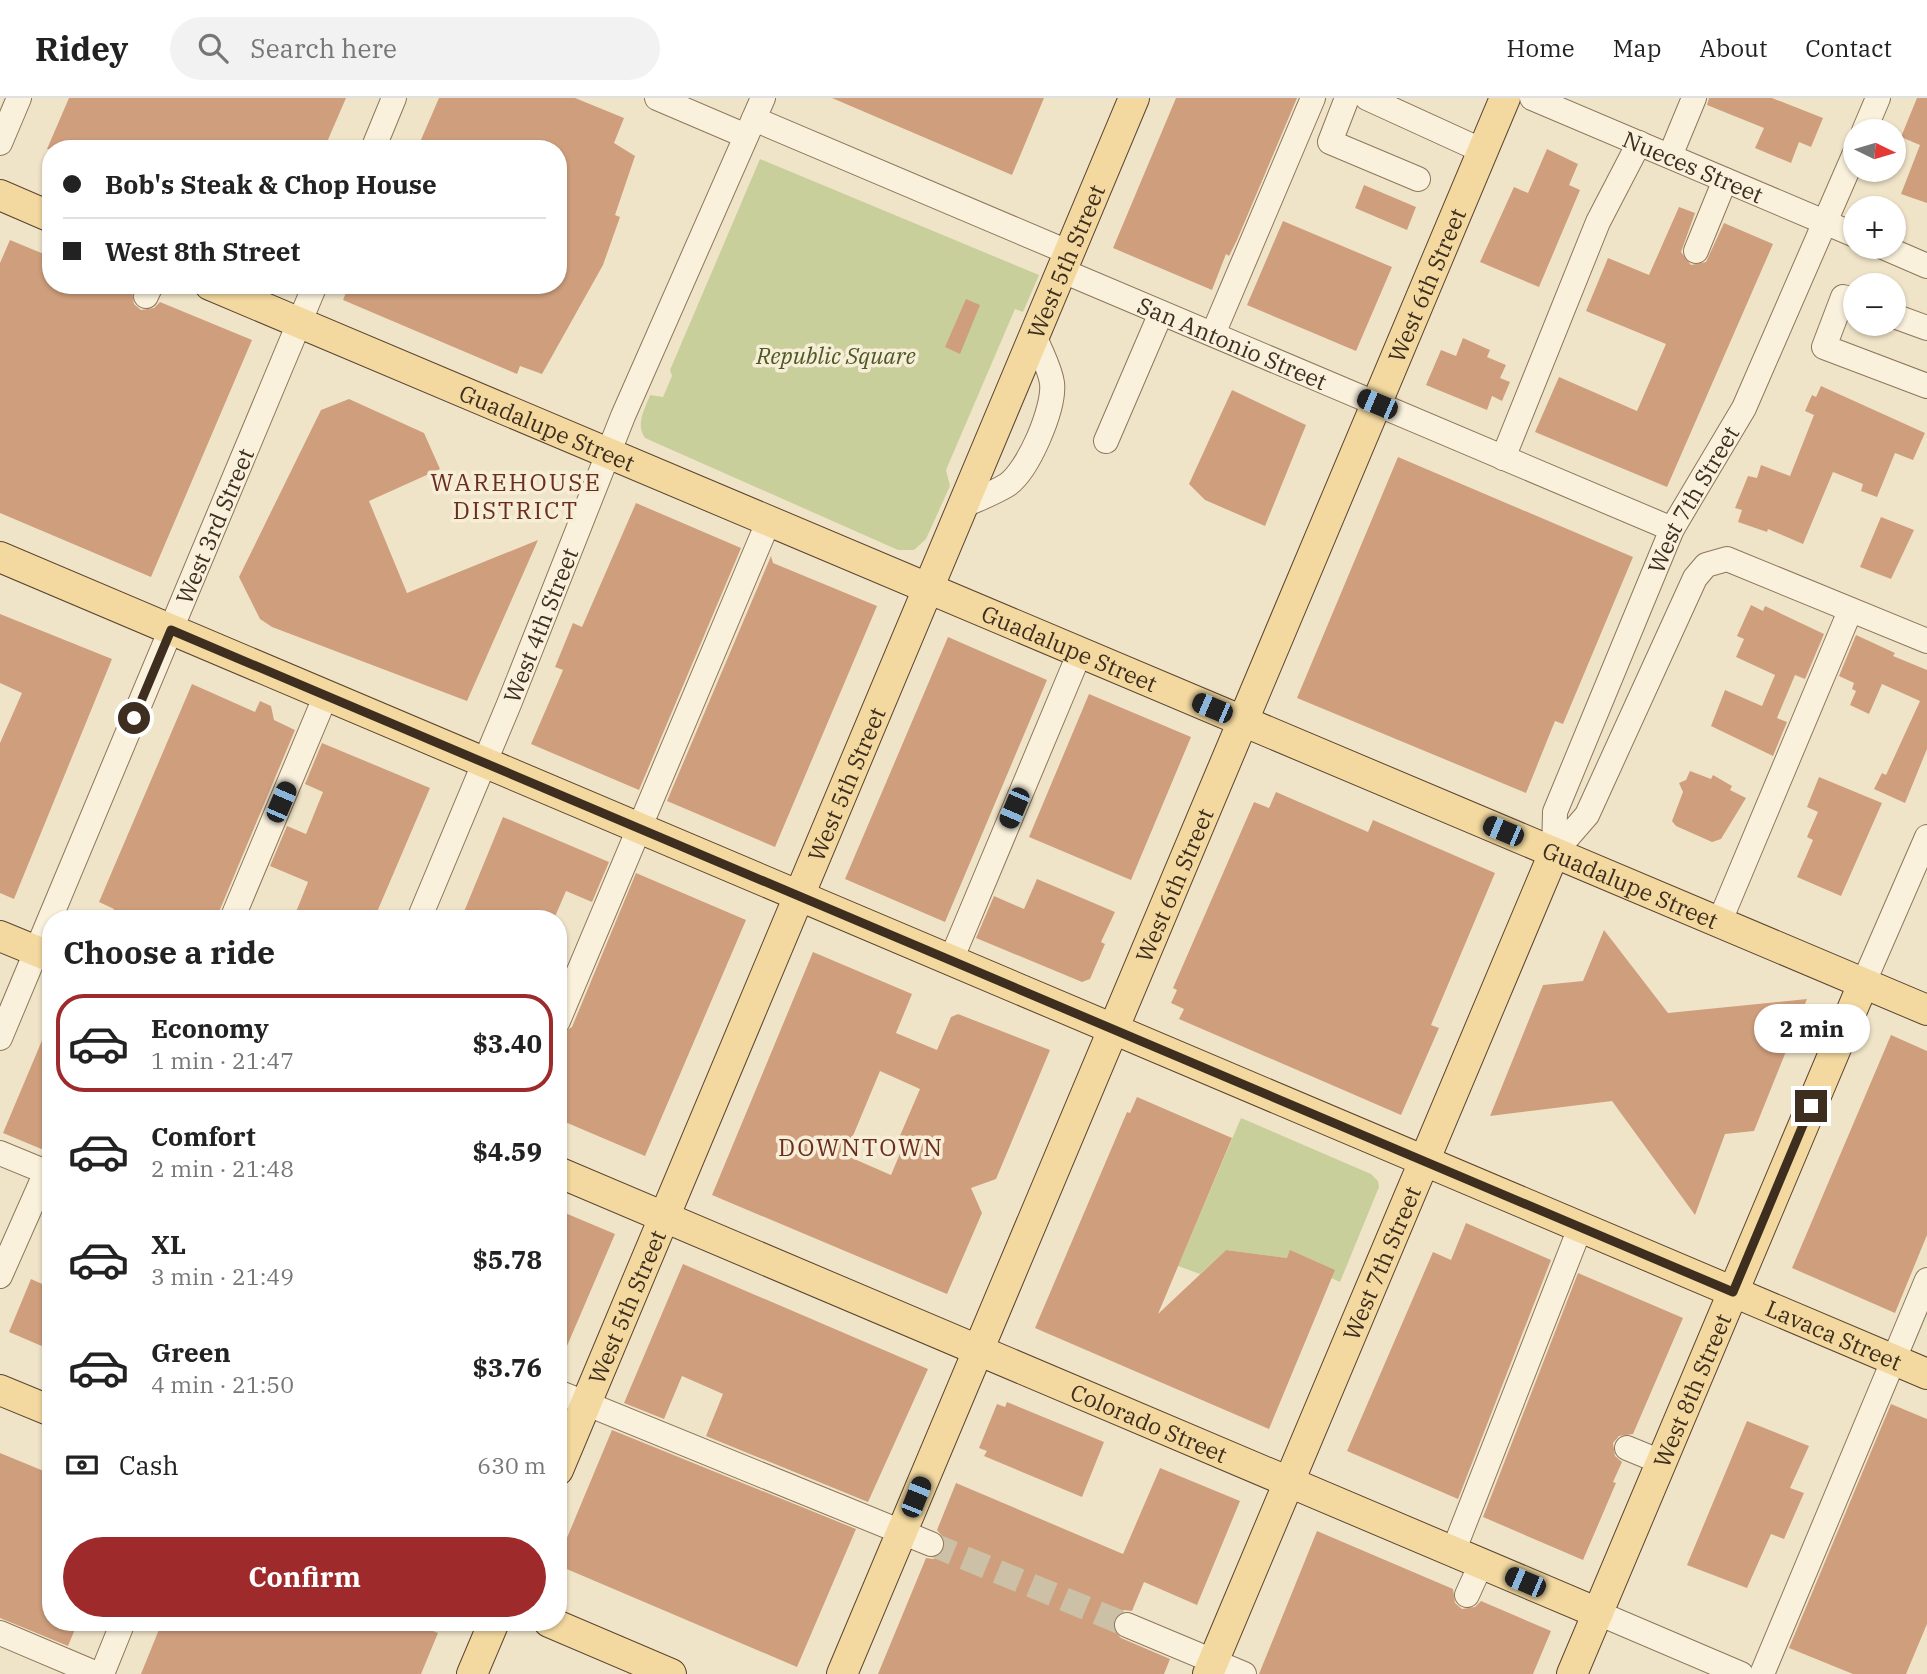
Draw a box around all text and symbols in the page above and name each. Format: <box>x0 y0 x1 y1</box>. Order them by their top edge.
search box <box>170 17 660 80</box>
text: Ridey <box>35 27 128 70</box>
icon: search <box>194 29 232 67</box>
text: Search here <box>250 31 397 65</box>
text: Home <box>1507 32 1575 64</box>
text: Map <box>1613 32 1661 64</box>
text: About <box>1699 32 1767 64</box>
text: Contact <box>1805 32 1892 64</box>
north arrow <box>1843 119 1906 182</box>
map controls <box>1843 119 1906 336</box>
street label: Nueces Street <box>1618 123 1768 209</box>
text: Bob's Steak & Chop House <box>105 167 437 201</box>
street label: West 5th Street <box>1020 180 1111 343</box>
button: + <box>1843 196 1906 259</box>
street label: West 6th Street <box>1381 203 1472 366</box>
text: West 8th Street <box>105 234 300 268</box>
button: − <box>1843 273 1906 336</box>
street label: San Antonio Street <box>1133 289 1332 396</box>
park label: Republic Square <box>755 340 916 370</box>
street label: Guadalupe Street <box>455 377 639 478</box>
car <box>1354 386 1401 422</box>
street label: West 7th Street <box>1640 420 1745 578</box>
street label: West 3rd Street <box>168 444 260 608</box>
district label: WAREHOUSE DISTRICT <box>430 466 602 526</box>
street label: West 4th Street <box>496 543 584 707</box>
street label: Guadalupe Street <box>977 598 1162 698</box>
car <box>1189 690 1236 726</box>
route start <box>118 702 150 734</box>
street label: West 5th Street <box>800 702 892 866</box>
car <box>264 779 299 825</box>
car <box>997 785 1032 831</box>
street label: West 6th Street <box>1128 803 1220 967</box>
car <box>1480 813 1527 849</box>
street label: Guadalupe Street <box>1538 834 1723 935</box>
text: Choose a ride <box>63 931 275 973</box>
callout: 2 min <box>1753 1004 1869 1054</box>
text: Economy <box>151 1011 269 1045</box>
icon: car <box>67 1012 130 1075</box>
text: 2 min <box>1780 1013 1844 1043</box>
text: $3.40 <box>472 1026 542 1060</box>
text: 1 min · 21:47 <box>151 1045 294 1075</box>
route end <box>1795 1090 1827 1122</box>
text: Comfort <box>151 1119 256 1153</box>
icon: car <box>67 1120 130 1183</box>
district label: DOWNTOWN <box>778 1131 944 1163</box>
text: $4.59 <box>472 1134 542 1168</box>
text: 2 min · 21:48 <box>151 1153 294 1183</box>
street label: West 7th Street <box>1335 1181 1427 1345</box>
street label: West 5th Street <box>581 1225 672 1388</box>
text: XL <box>151 1227 186 1261</box>
icon: car <box>67 1228 130 1291</box>
text: $5.78 <box>472 1242 542 1276</box>
text: 3 min · 21:49 <box>151 1261 294 1291</box>
street label: Lavaca Street <box>1761 1292 1907 1377</box>
street label: West 8th Street <box>1646 1309 1737 1472</box>
text: Green <box>151 1335 231 1369</box>
icon: car <box>67 1336 130 1399</box>
text: $3.76 <box>472 1350 542 1384</box>
text: 4 min · 21:50 <box>151 1369 294 1399</box>
street label: Colorado Street <box>1066 1376 1232 1469</box>
icon: cash <box>63 1446 101 1484</box>
text: Cash <box>119 1448 179 1482</box>
text: 630 m <box>477 1450 546 1480</box>
car <box>899 1474 934 1520</box>
button: Confirm <box>63 1537 546 1617</box>
car <box>1502 1564 1549 1600</box>

